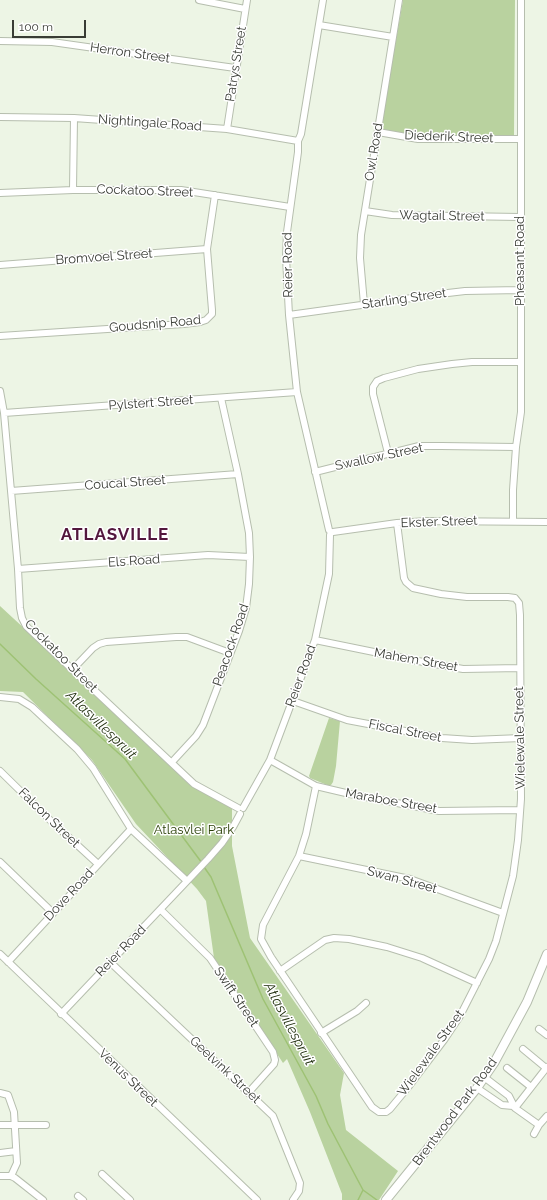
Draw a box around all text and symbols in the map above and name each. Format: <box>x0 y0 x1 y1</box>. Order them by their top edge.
scale bar <box>14 12 88 38</box>
text: 100 m <box>19 20 53 34</box>
street label: Patrys Street <box>222 25 250 103</box>
street label: Herron Street <box>89 40 171 66</box>
street label: Nightingale Road <box>98 112 202 134</box>
street label: Owl Road <box>362 122 386 182</box>
street label: Diederik Street <box>404 128 494 146</box>
street label: Cockatoo Street <box>96 182 194 200</box>
street label: Wagtail Street <box>399 207 485 225</box>
street label: Pheasant Road <box>512 216 528 306</box>
street label: Reier Road <box>280 232 296 298</box>
street label: Bromvoel Street <box>55 246 153 268</box>
street label: Starling Street <box>361 285 447 313</box>
street label: Goudsnip Road <box>108 312 202 336</box>
street label: Pylstert Street <box>108 392 194 414</box>
street label: Swallow Street <box>334 440 424 474</box>
street label: Coucal Street <box>84 472 166 494</box>
street label: Ekster Street <box>400 513 478 531</box>
district label: ATLASVILLE <box>61 525 169 545</box>
street label: Els Road <box>107 551 161 571</box>
street label: Peacock Road <box>210 602 252 688</box>
street label: Cockatoo Street <box>21 616 101 696</box>
street label: Reier Road <box>282 643 320 709</box>
street label: Mahem Street <box>373 645 459 675</box>
street label: Wielewale Street <box>511 686 529 790</box>
water label: Atlasvillespruit <box>62 687 140 763</box>
street label: Fiscal Street <box>367 716 443 746</box>
street label: Falcon Street <box>15 785 83 851</box>
street label: Maraboe Street <box>344 785 438 817</box>
park label: Atlasvlei Park <box>154 822 234 838</box>
street label: Swan Street <box>365 863 439 897</box>
street label: Dove Road <box>41 866 97 924</box>
street label: Reier Road <box>93 922 149 980</box>
street label: Swift Street <box>210 964 262 1030</box>
water label: Atlasvillespruit <box>260 980 318 1068</box>
street label: Wielewale Street <box>394 1007 468 1099</box>
street label: Geelvink Street <box>186 1033 264 1107</box>
street label: Venus Street <box>95 1046 161 1110</box>
street label: Brentwood Park Road <box>409 1055 501 1169</box>

